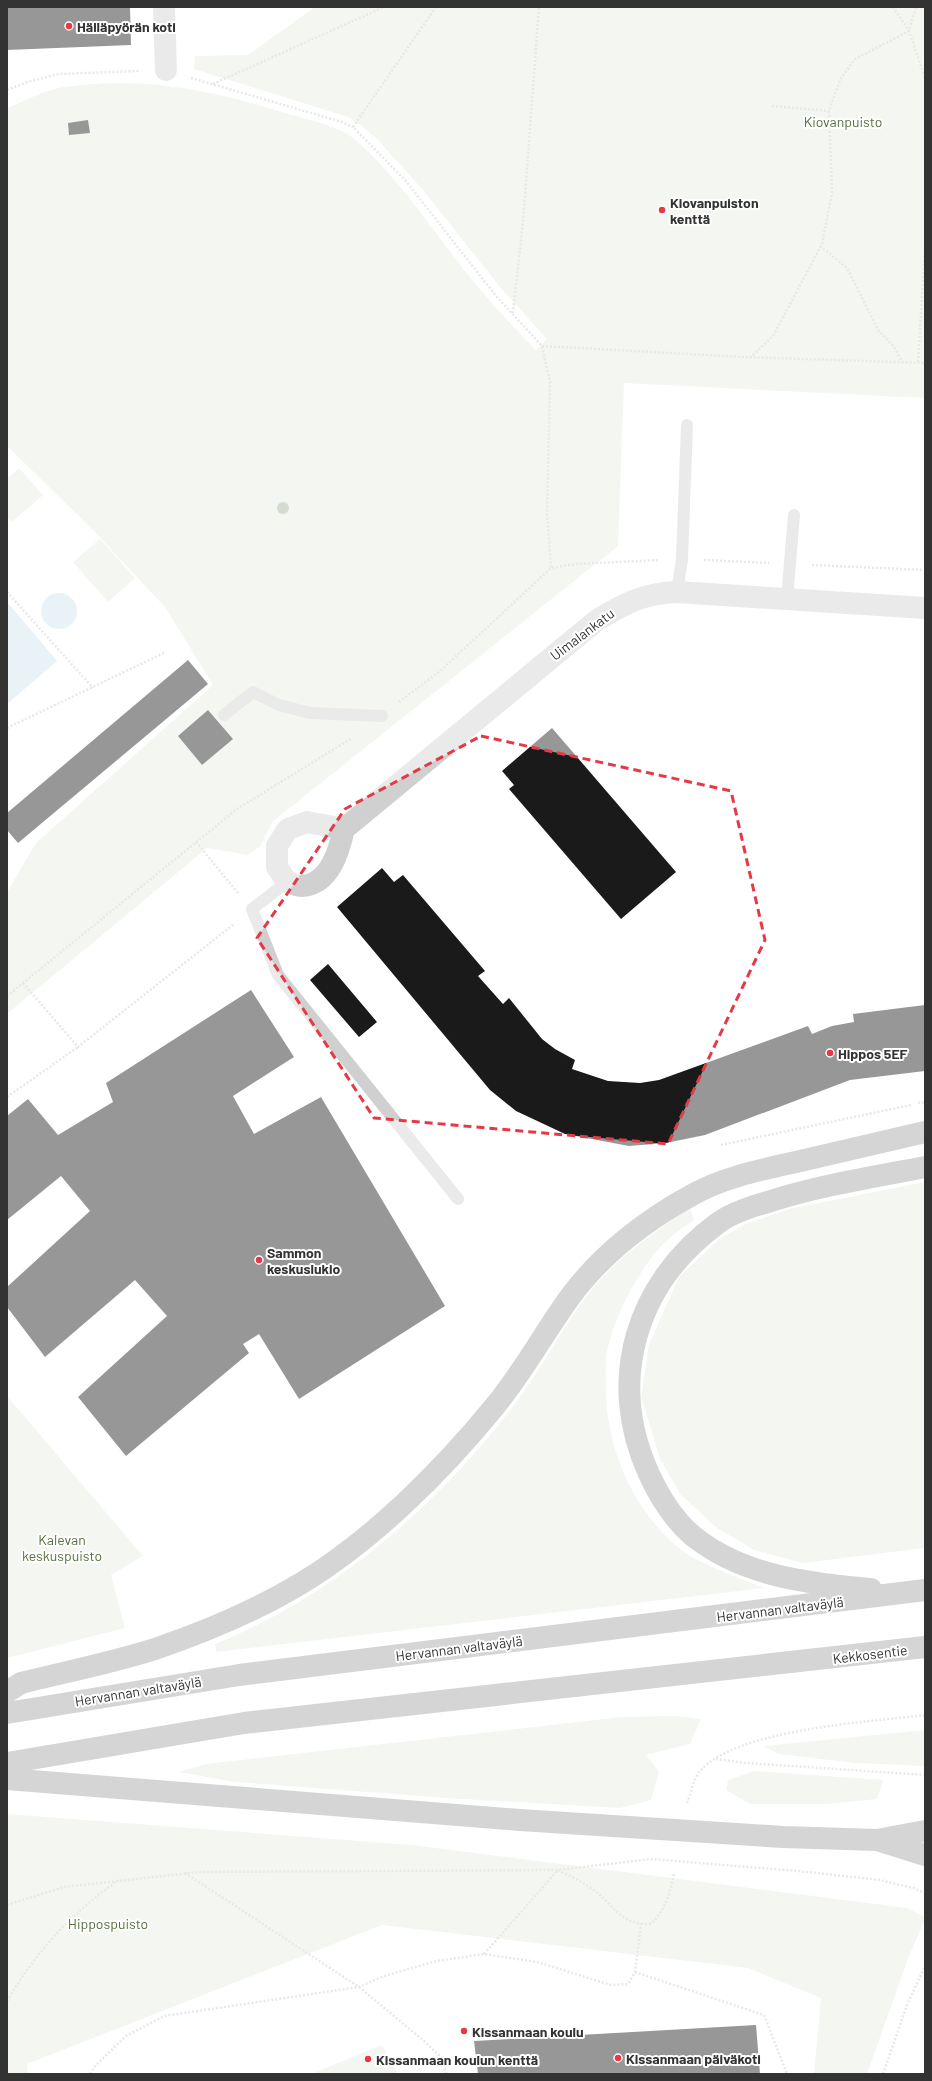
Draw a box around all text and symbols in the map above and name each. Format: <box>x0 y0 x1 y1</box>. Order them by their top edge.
place label: Hälläpyörän koti <box>77 18 176 35</box>
marker: Hälläpyörän koti <box>64 21 74 31</box>
park label: Kiovanpuisto <box>804 113 882 130</box>
place label: Kiovanpuiston kenttä <box>670 194 759 227</box>
marker: Kiovanpuiston kenttä <box>657 205 667 215</box>
street label: Uimalankatu <box>547 604 617 664</box>
place label: Hippos 5EF <box>838 1045 908 1062</box>
marker: Hippos 5EF <box>825 1048 835 1058</box>
place label: Sammon keskuslukio <box>267 1244 341 1277</box>
marker: Sammon keskuslukio <box>254 1255 264 1265</box>
park label: Kalevan keskuspuisto <box>22 1531 102 1564</box>
street label: Hervannan valtaväylä <box>716 1593 844 1625</box>
street label: Hervannan valtaväylä <box>395 1632 523 1664</box>
street label: Kekkosentie <box>832 1641 908 1667</box>
street label: Hervannan valtaväylä <box>74 1673 202 1709</box>
park label: Hippospuisto <box>68 1915 148 1932</box>
place label: Kissanmaan koulu <box>472 2023 584 2040</box>
marker: Kissanmaan koulu <box>459 2026 469 2036</box>
place label: Kissanmaan päiväkoti <box>626 2050 761 2067</box>
place label: Kissanmaan koulun kenttä <box>376 2051 538 2068</box>
marker: Kissanmaan päiväkoti <box>613 2053 623 2063</box>
marker: Kissanmaan koulun kenttä <box>363 2054 373 2064</box>

